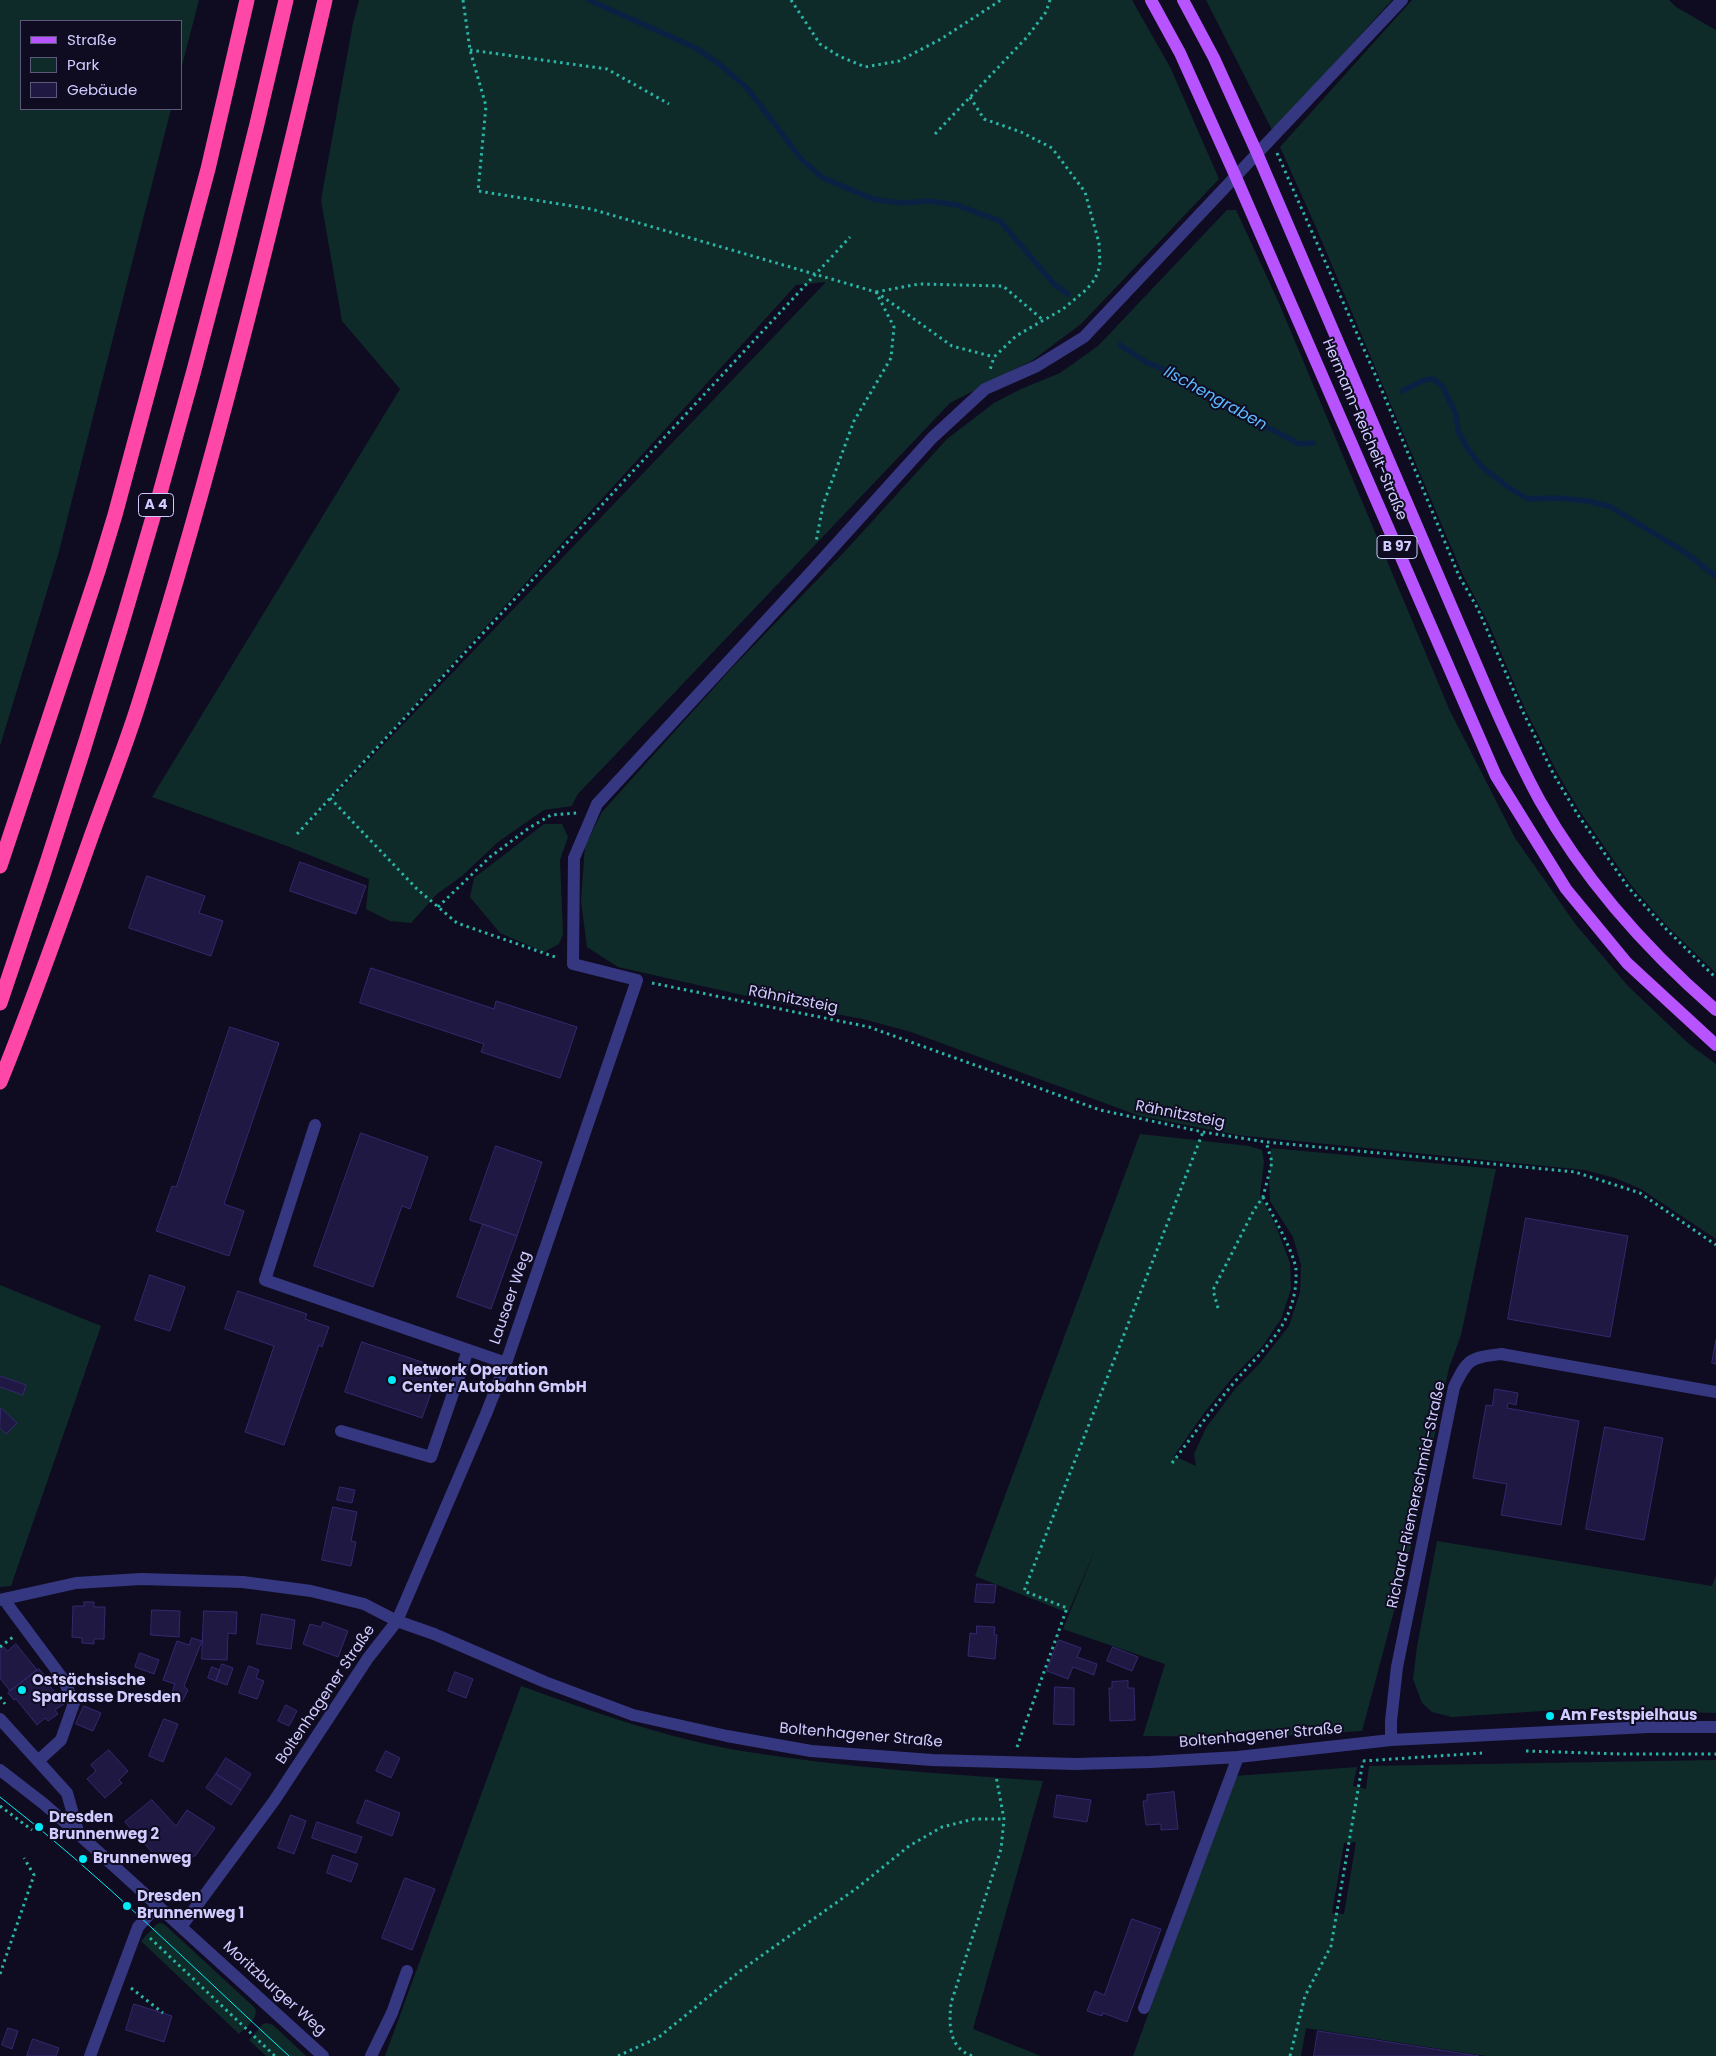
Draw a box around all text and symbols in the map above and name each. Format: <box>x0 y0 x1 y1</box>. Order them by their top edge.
legend <box>20 20 182 110</box>
text: Straße <box>67 29 117 50</box>
text: Park <box>67 54 99 75</box>
text: Gebäude <box>67 79 137 100</box>
street label: Hermann-Reichelt-Straße <box>1318 337 1410 523</box>
water label: Ilschengraben <box>1160 363 1270 435</box>
road number: A 4 <box>138 494 174 516</box>
road number: B 97 <box>1377 536 1417 558</box>
street label: Rähnitzsteig <box>747 982 839 1018</box>
street label: Rähnitzsteig <box>1134 1097 1226 1133</box>
street label: Lausaer Weg <box>487 1249 535 1347</box>
place label: Network Operation Center Autobahn GmbH <box>402 1362 587 1397</box>
marker: Network Operation Center Autobahn GmbH <box>386 1374 398 1386</box>
street label: Richard-Riemerschmid-Straße <box>1384 1380 1450 1610</box>
street label: Boltenhagener Straße <box>273 1622 379 1768</box>
place label: Ostsächsische Sparkasse Dresden <box>32 1672 181 1707</box>
marker: Ostsächsische Sparkasse Dresden <box>16 1684 28 1696</box>
place label: Am Festspielhaus <box>1560 1707 1697 1725</box>
marker: Am Festspielhaus <box>1544 1710 1556 1722</box>
street label: Boltenhagener Straße <box>779 1720 943 1752</box>
street label: Boltenhagener Straße <box>1179 1720 1343 1752</box>
place label: Dresden Brunnenweg 2 <box>49 1809 159 1844</box>
marker: Dresden Brunnenweg 2 <box>33 1821 45 1833</box>
place label: Brunnenweg <box>93 1850 191 1868</box>
marker: Brunnenweg <box>77 1853 89 1865</box>
place label: Dresden Brunnenweg 1 <box>137 1888 244 1923</box>
marker: Dresden Brunnenweg 1 <box>121 1900 133 1912</box>
street label: Moritzburger Weg <box>219 1938 329 2040</box>

